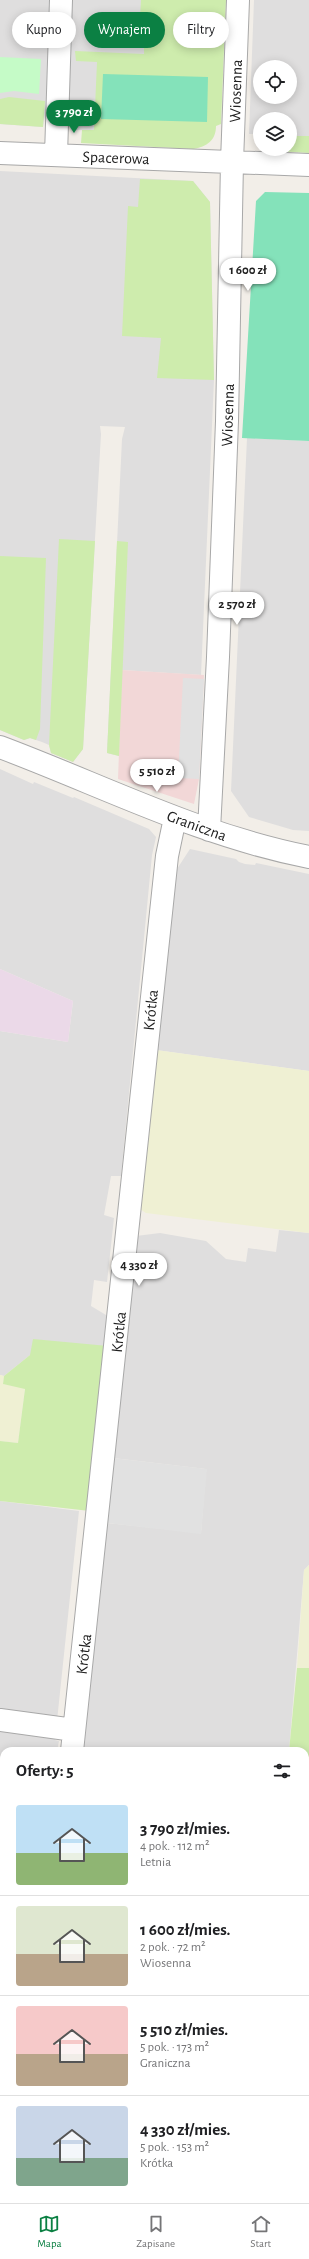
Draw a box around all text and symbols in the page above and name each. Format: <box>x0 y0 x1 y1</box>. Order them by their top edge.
chip: Kupno <box>12 12 76 48</box>
chip: Wynajem <box>84 12 165 48</box>
chip: Filtry <box>173 12 229 48</box>
street label: Wiosenna <box>227 59 245 123</box>
map controls <box>253 60 297 156</box>
button: locate <box>253 60 297 104</box>
pin: 3 790 zł <box>33 100 115 134</box>
text: 3 790 zł <box>55 106 93 119</box>
button: layers <box>253 112 297 156</box>
street label: Spacerowa <box>82 149 150 167</box>
pin: 1 600 zł <box>207 258 289 292</box>
text: 1 600 zł <box>229 264 267 277</box>
street label: Wiosenna <box>219 383 237 447</box>
pin: 2 570 zł <box>196 592 278 626</box>
text: 2 570 zł <box>218 598 256 611</box>
pin: 5 510 zł <box>116 759 198 793</box>
text: 5 510 zł <box>139 765 175 778</box>
street label: Graniczna <box>165 808 229 844</box>
street label: Krótka <box>141 989 161 1031</box>
pin: 4 330 zł <box>98 1253 180 1287</box>
text: 4 330 zł <box>120 1259 158 1272</box>
street label: Krótka <box>109 1311 129 1353</box>
street label: Krótka <box>74 1633 94 1675</box>
icon: filters <box>271 1760 293 1782</box>
text: Oferty: 5 <box>16 1762 74 1779</box>
text: 3 790 zł/mies. <box>140 1820 230 1837</box>
icon: home <box>48 1821 96 1869</box>
text: 4 pok. · 112 m² <box>140 1840 210 1853</box>
text: Letnia <box>140 1856 171 1869</box>
text: 1 600 zł/mies. <box>140 1921 231 1938</box>
icon: home <box>48 1922 96 1970</box>
text: 2 pok. · 72 m² <box>140 1941 206 1954</box>
text: Wiosenna <box>140 1957 191 1970</box>
text: 5 510 zł/mies. <box>140 2021 228 2038</box>
icon: home <box>48 2022 96 2070</box>
text: 5 pok. · 173 m² <box>140 2041 209 2054</box>
text: Graniczna <box>140 2057 190 2070</box>
text: 4 330 zł/mies. <box>140 2121 231 2138</box>
icon: home <box>48 2122 96 2170</box>
text: 5 pok. · 153 m² <box>140 2141 209 2154</box>
text: Krótka <box>140 2157 173 2170</box>
tab: Mapa <box>37 2213 62 2250</box>
tab: Zapisane <box>136 2213 175 2250</box>
tab: Start <box>250 2213 272 2250</box>

